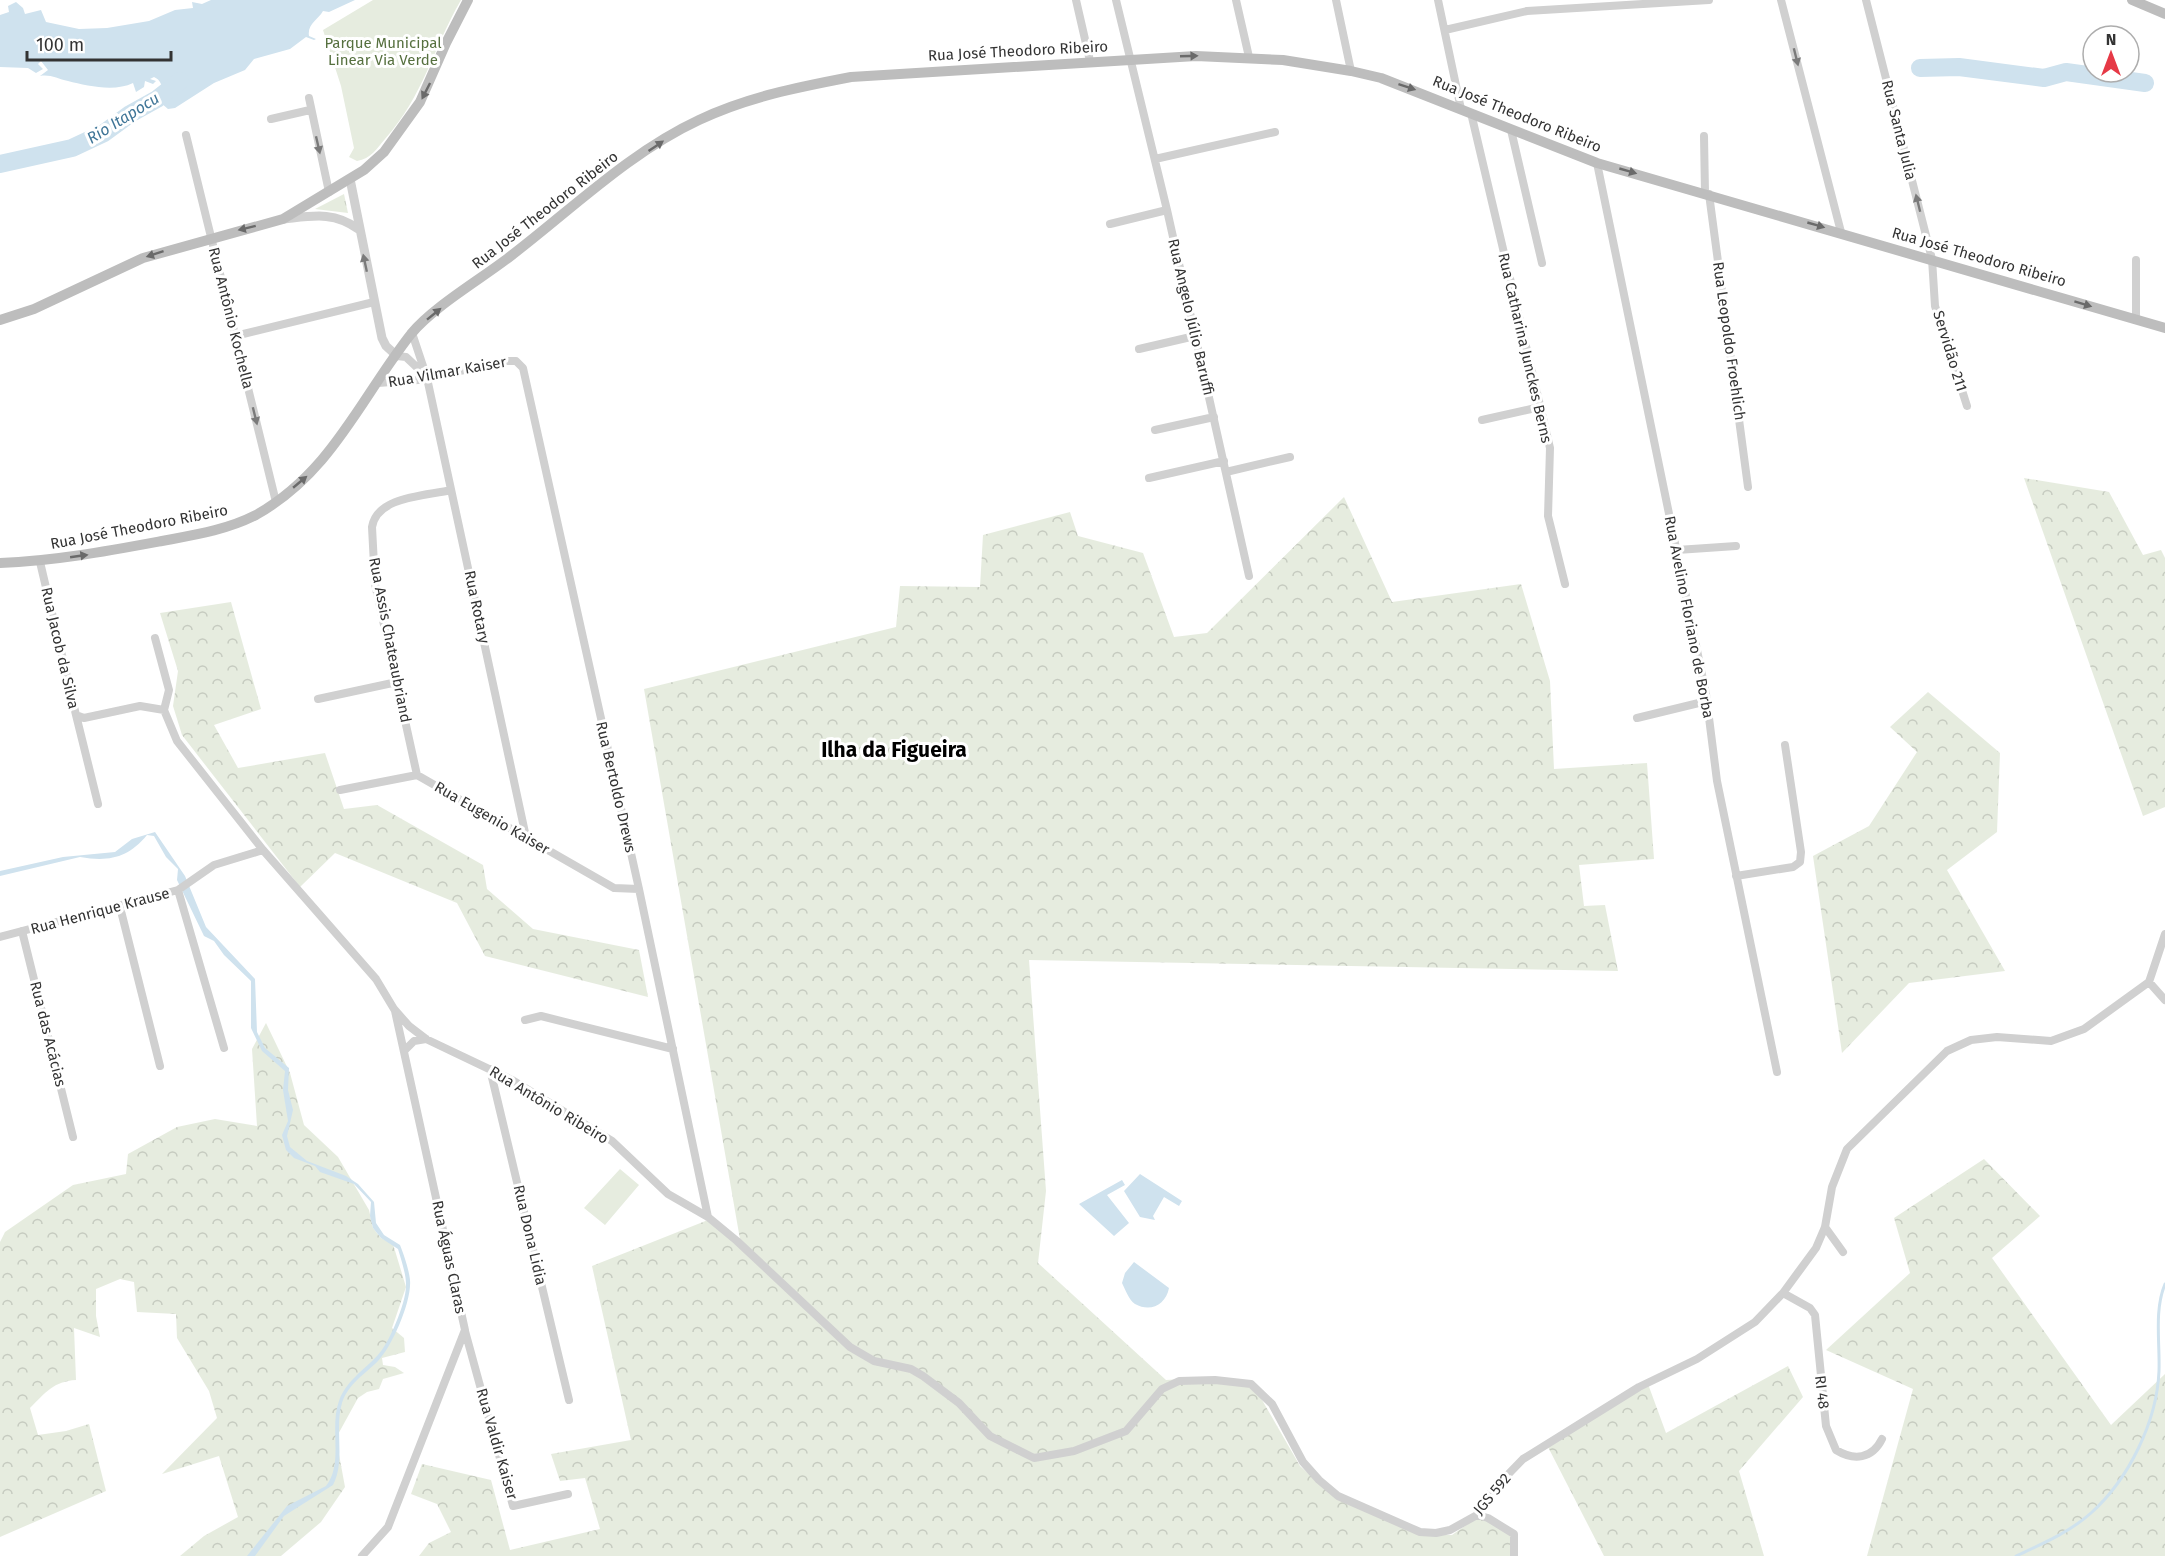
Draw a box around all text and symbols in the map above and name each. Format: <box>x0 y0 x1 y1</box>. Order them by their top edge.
scale bar <box>27 24 171 62</box>
north arrow <box>2081 24 2141 84</box>
text: N <box>2106 30 2116 49</box>
text: 100 m <box>36 34 84 56</box>
park label: Parque Municipal Linear Via Verde <box>324 34 442 69</box>
street label: Rua José Theodoro Ribeiro <box>927 37 1109 65</box>
one-way arrow <box>1792 48 1801 66</box>
one-way arrow <box>1180 52 1199 61</box>
street label: Rua José Theodoro Ribeiro <box>1430 72 1604 156</box>
street label: Rua Santa Julia <box>1878 78 1920 182</box>
one-way arrow <box>421 82 431 99</box>
one-way arrow <box>1398 83 1416 92</box>
water label: Rio Itapocu <box>83 88 163 148</box>
one-way arrow <box>314 136 323 155</box>
one-way arrow <box>647 140 664 151</box>
street label: Rua José Theodoro Ribeiro <box>468 147 622 273</box>
one-way arrow <box>1619 167 1637 177</box>
one-way arrow <box>1912 193 1922 212</box>
one-way arrow <box>1807 221 1825 230</box>
street label: Rua José Theodoro Ribeiro <box>1890 223 2068 291</box>
one-way arrow <box>238 224 256 233</box>
street label: Rua Angelo Júlio Baruffi <box>1164 237 1218 397</box>
street label: Rua Antônio Kochella <box>205 245 257 391</box>
one-way arrow <box>146 250 164 260</box>
street label: Rua Catharina Junckes Berns <box>1494 251 1556 445</box>
one-way arrow <box>360 253 370 272</box>
street label: Rua Leopoldo Froehlich <box>1709 260 1749 422</box>
one-way arrow <box>2074 300 2092 309</box>
street label: Servidão 211 <box>1929 308 1971 394</box>
one-way arrow <box>426 309 441 321</box>
street label: Rua Vilmar Kaiser <box>386 353 508 391</box>
one-way arrow <box>251 407 260 425</box>
one-way arrow <box>292 476 308 489</box>
street label: Rua José Theodoro Ribeiro <box>49 501 229 553</box>
street label: Rua Avelino Floriano de Borba <box>1661 514 1717 720</box>
one-way arrow <box>70 552 89 561</box>
street label: Rua Assis Chateaubriand <box>365 556 415 724</box>
street label: Rua Rotary <box>460 569 494 646</box>
street label: Rua Jacob da Silva <box>37 585 83 711</box>
street label: Rua Bertoldo Drews <box>592 720 640 854</box>
district label: Ilha da Figueira <box>821 737 967 763</box>
street label: Rua Eugenio Kaiser <box>431 778 553 858</box>
street label: Rua Henrique Krause <box>29 884 171 938</box>
street label: Rua das Acácias <box>26 979 70 1089</box>
street label: Rua Antônio Ribeiro <box>486 1062 612 1148</box>
street label: Rua Dona Lidia <box>510 1183 550 1287</box>
street label: Rua Águas Claras <box>428 1199 470 1315</box>
street label: RI 48 <box>1811 1374 1833 1410</box>
street label: Rua Valdir Kaiser <box>472 1386 522 1502</box>
street label: JGS 592 <box>1470 1470 1514 1518</box>

